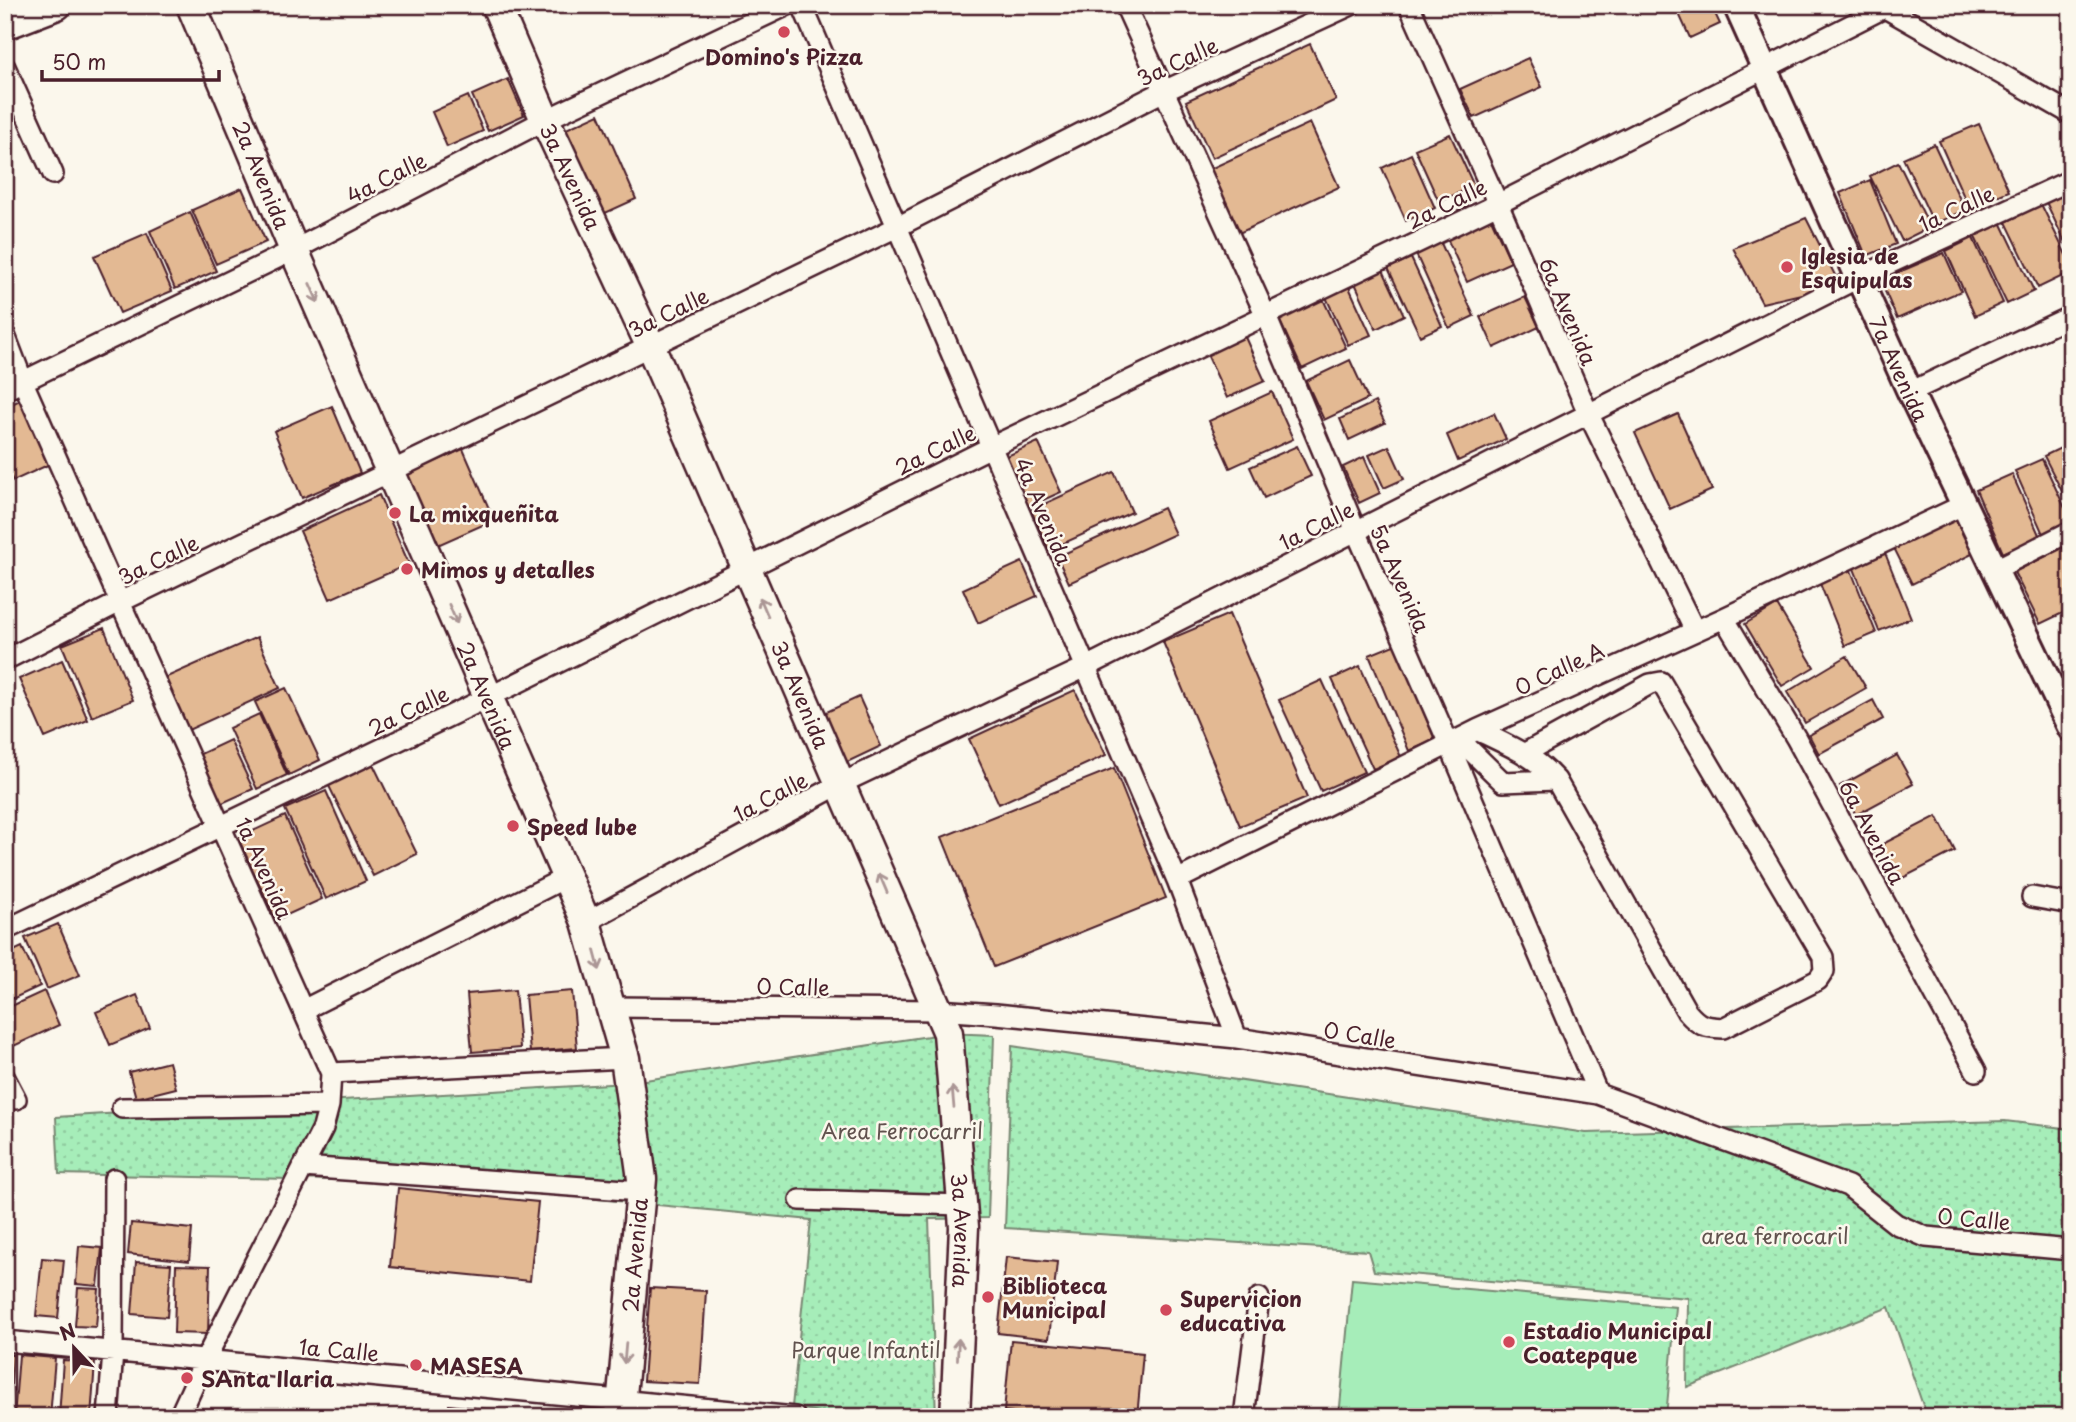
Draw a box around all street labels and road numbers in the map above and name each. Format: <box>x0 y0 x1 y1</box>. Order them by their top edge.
street label: 3a Calle <box>1131 28 1223 94</box>
street label: 2a Avenida <box>225 115 300 235</box>
street label: 3a Avenida <box>532 117 610 236</box>
street label: 4a Calle <box>340 143 432 211</box>
street label: 2a Calle <box>1400 170 1492 236</box>
street label: 1a Calle <box>1913 177 1999 239</box>
street label: 6a Avenida <box>1532 252 1606 371</box>
street label: 3a Calle <box>622 279 714 345</box>
street label: 7a Avenida <box>1862 311 1938 428</box>
street label: 2a Calle <box>889 416 981 482</box>
street label: 4a Avenida <box>1007 452 1081 571</box>
street label: 1a Calle <box>1273 493 1359 557</box>
street label: 5a Avenida <box>1363 519 1439 638</box>
street label: 3a Calle <box>112 526 204 592</box>
street label: 0 Calle A <box>1509 633 1609 703</box>
street label: 3a Avenida <box>764 635 839 754</box>
street label: 2a Avenida <box>450 636 525 755</box>
street label: 2a Calle <box>362 677 454 743</box>
street label: 1a Calle <box>727 763 813 829</box>
street label: 6a Avenida <box>1832 774 1914 891</box>
street label: 1a Avenida <box>228 812 302 925</box>
street label: 0 Calle <box>756 969 830 1003</box>
street label: 0 Calle <box>1321 1012 1399 1056</box>
street label: 3a Avenida <box>944 1172 980 1289</box>
street label: 2a Avenida <box>613 1196 655 1314</box>
street label: 0 Calle <box>1936 1199 2012 1237</box>
street label: 1a Calle <box>298 1330 380 1368</box>

